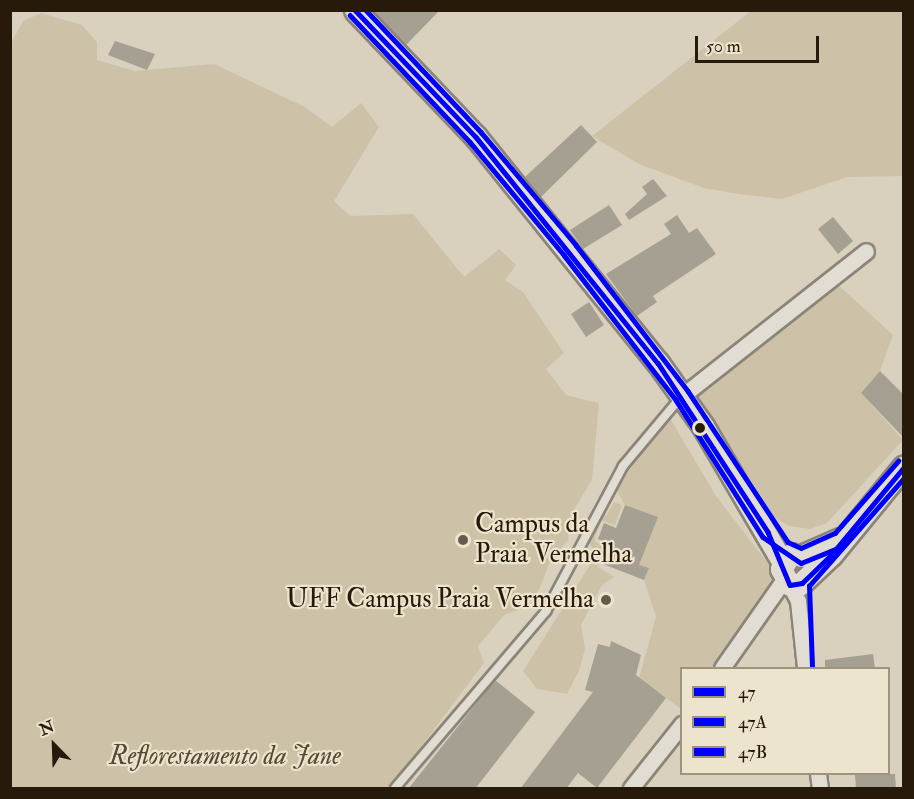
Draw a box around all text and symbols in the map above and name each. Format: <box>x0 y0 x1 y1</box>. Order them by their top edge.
scale bar <box>698 24 822 62</box>
text: 50 m <box>706 35 741 58</box>
unlabelled marker <box>694 422 706 434</box>
place label: Campus da Praia Vermelha <box>475 509 632 570</box>
marker: Campus da Praia Vermelha <box>456 533 470 547</box>
place label: UFF Campus Praia Vermelha <box>286 584 594 616</box>
marker: UFF Campus Praia Vermelha <box>599 593 613 607</box>
legend <box>680 667 890 775</box>
text: 47 <box>738 681 756 704</box>
text: 47A <box>738 711 767 734</box>
north arrow <box>24 715 84 775</box>
text: N <box>36 716 57 740</box>
park label: Reflorestamento da Jane <box>109 741 341 773</box>
text: 47B <box>738 741 767 764</box>

